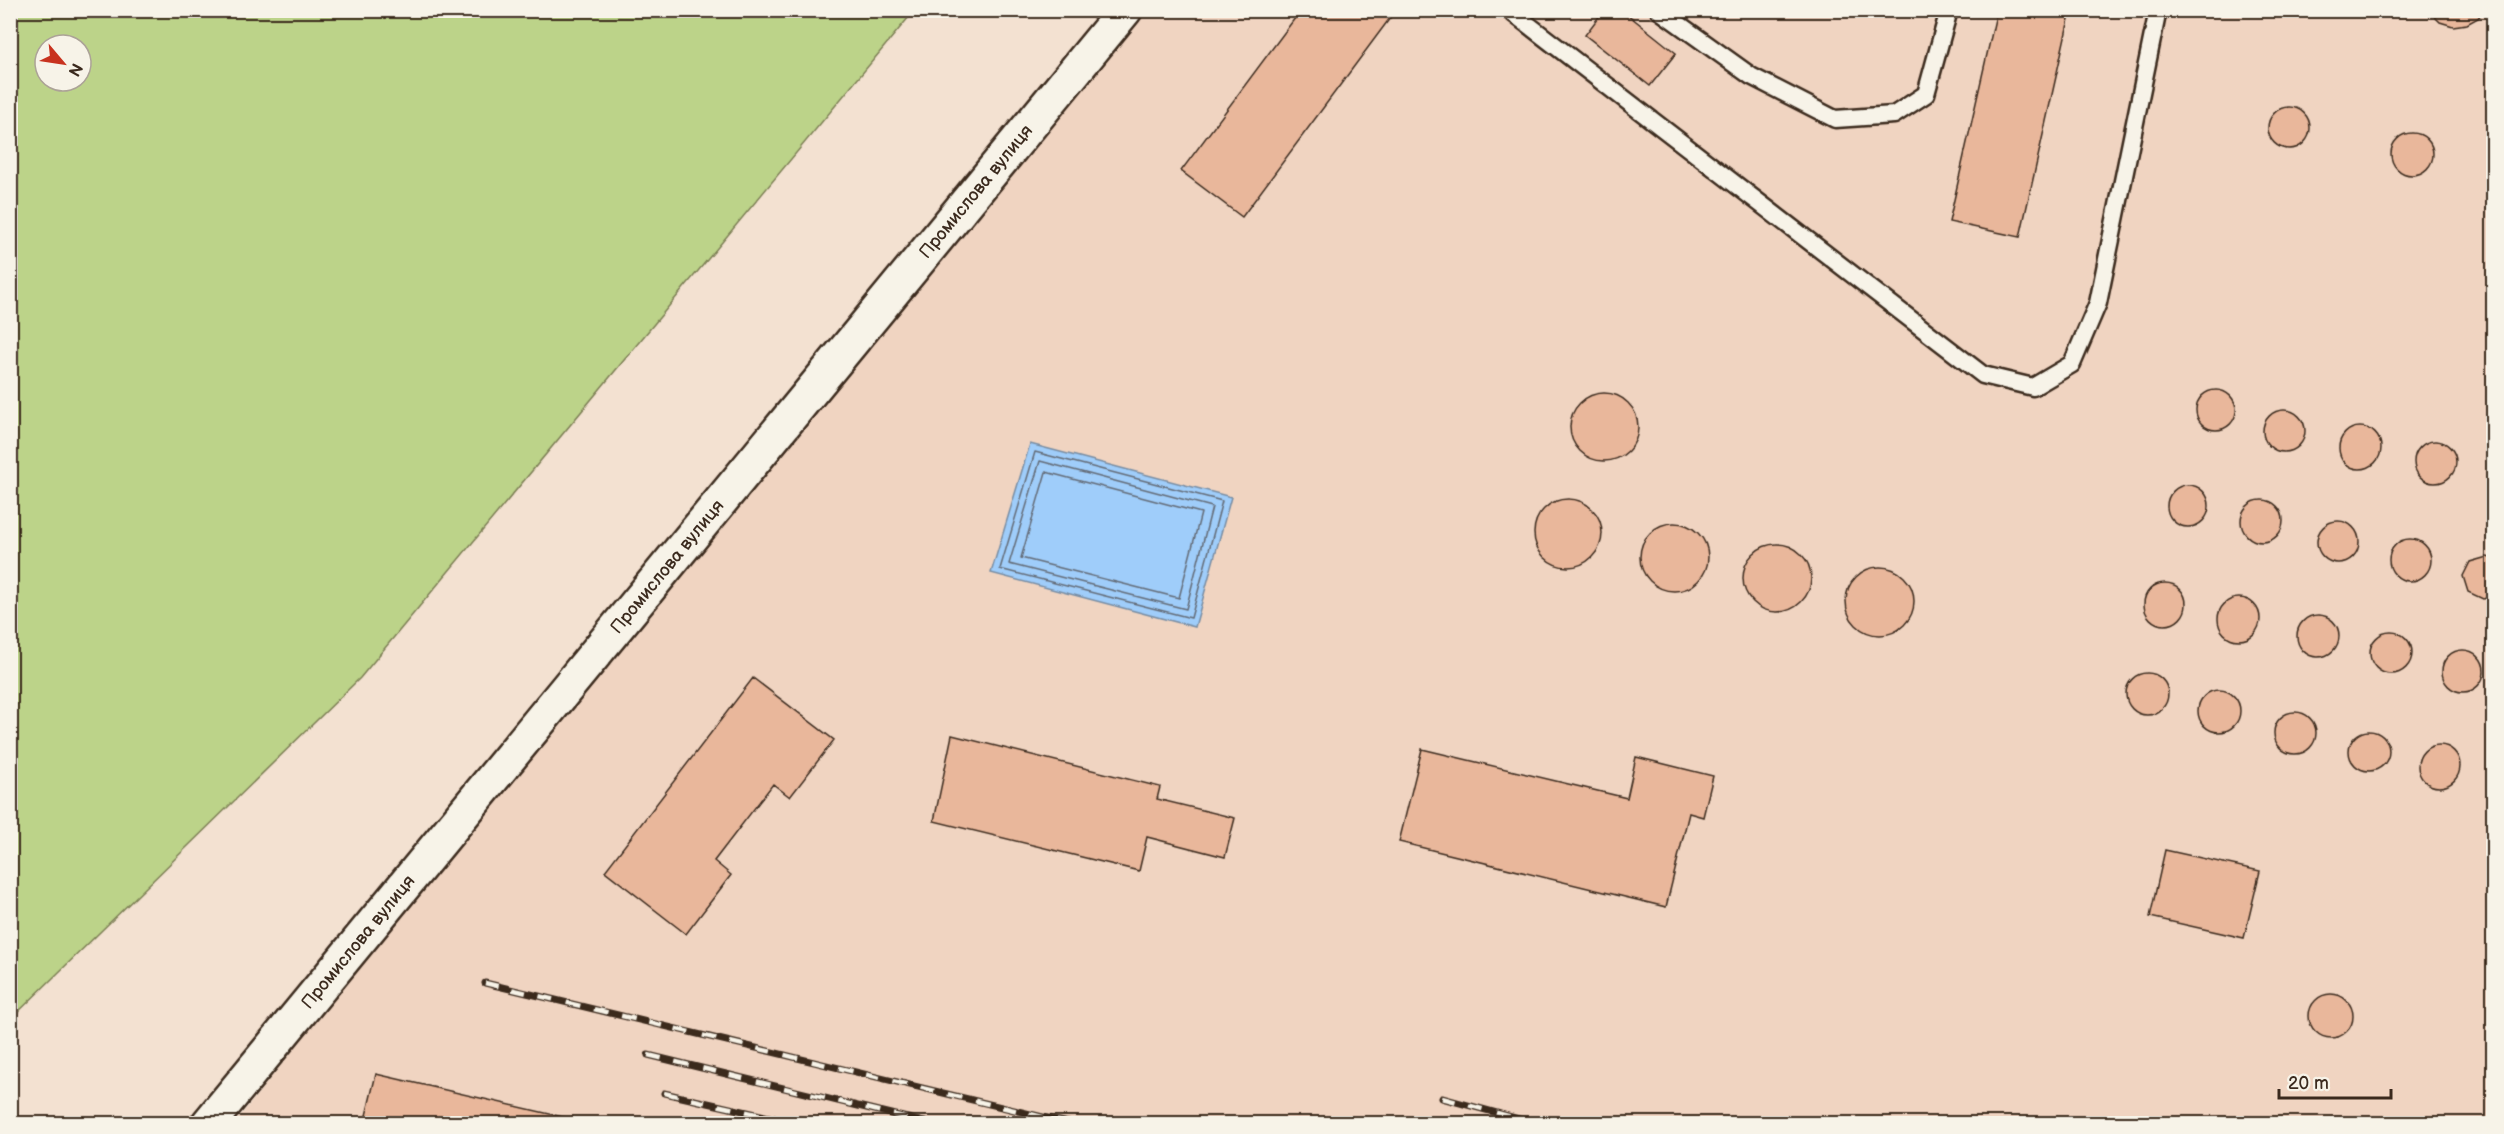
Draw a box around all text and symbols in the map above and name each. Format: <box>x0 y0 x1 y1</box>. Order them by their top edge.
north arrow <box>33 33 93 93</box>
text: N <box>64 60 86 79</box>
street label: Промислова вулиця <box>915 121 1037 263</box>
street label: Промислова вулиця <box>606 496 728 638</box>
street label: Промислова вулиця <box>297 871 420 1013</box>
scale bar <box>2279 1062 2392 1100</box>
text: 20 m <box>2288 1073 2329 1094</box>

